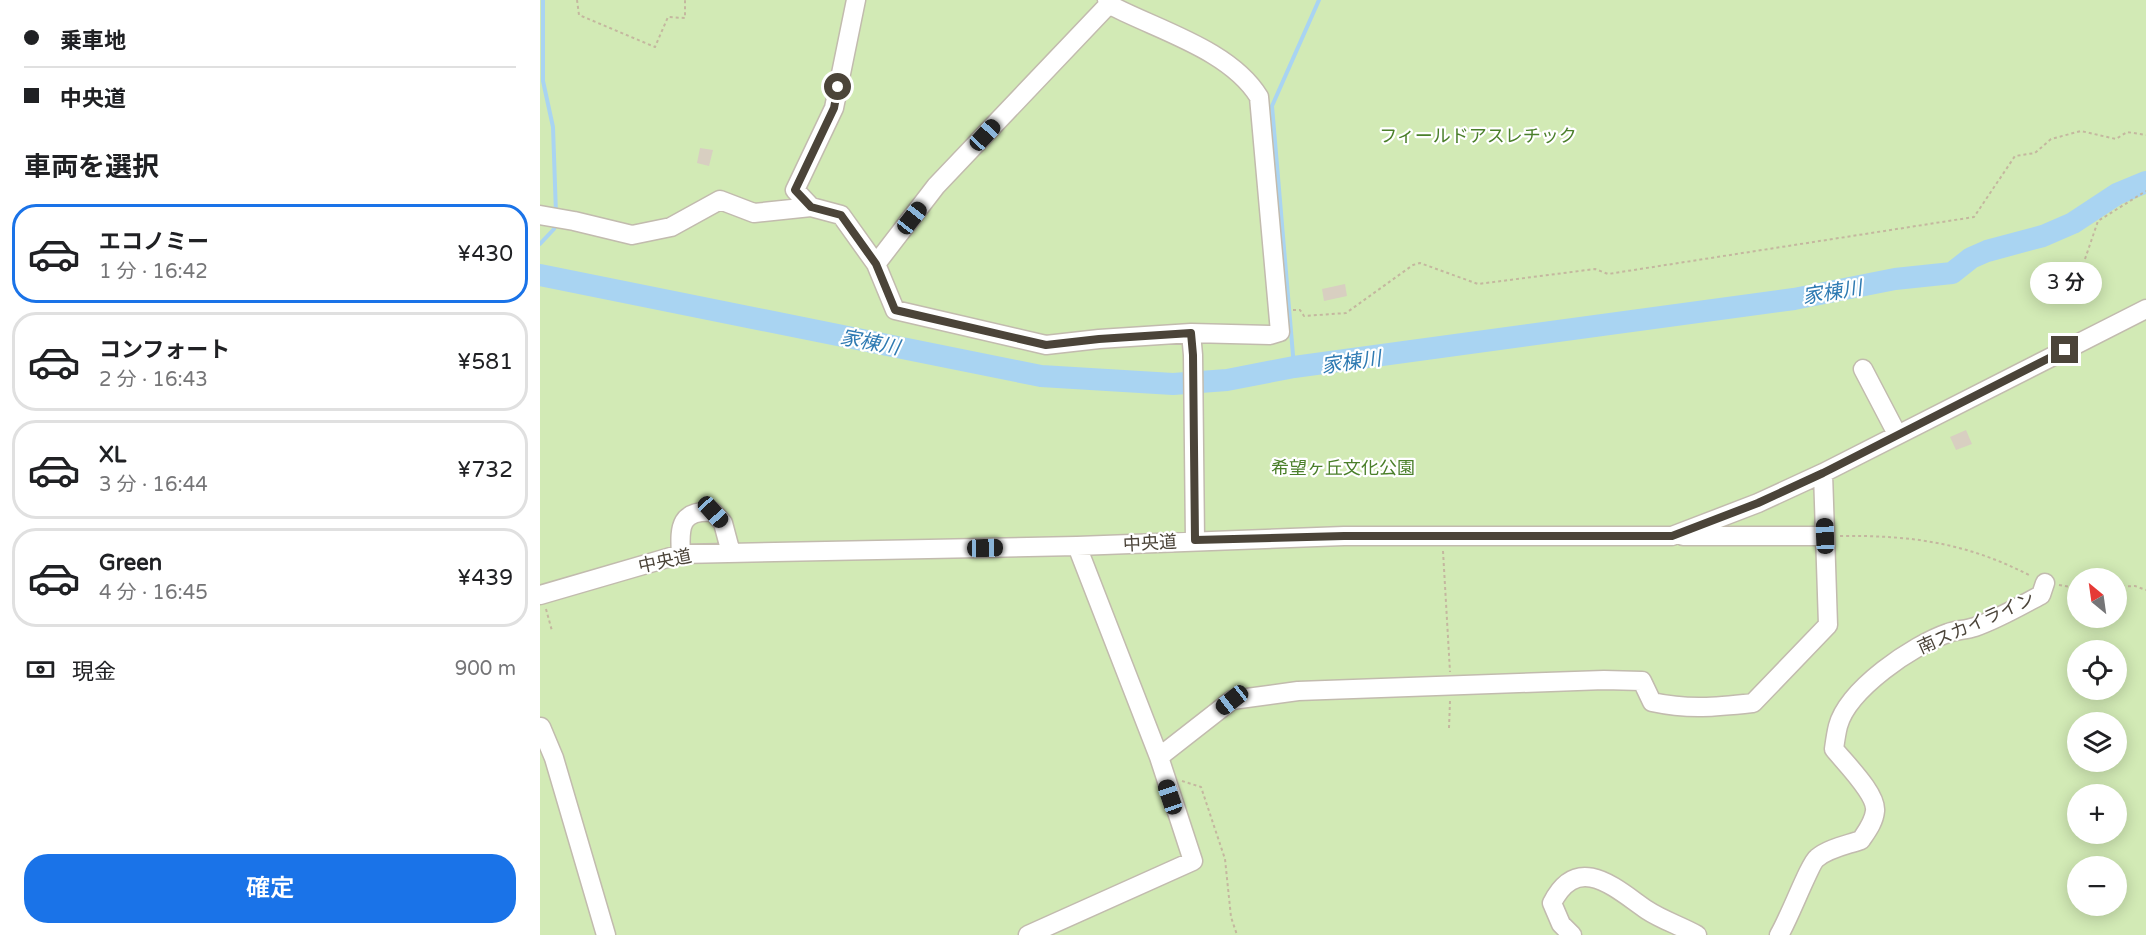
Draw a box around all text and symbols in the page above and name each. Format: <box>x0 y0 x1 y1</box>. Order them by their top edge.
text: 乗車地 <box>60 28 126 54</box>
route start <box>824 73 851 100</box>
text: 中央道 <box>60 86 126 112</box>
car <box>966 116 1004 154</box>
park label: フィールドアスレチック <box>1379 125 1577 147</box>
text: 車両を選択 <box>24 151 159 184</box>
car <box>894 198 930 238</box>
icon: car <box>27 227 81 281</box>
text: エコノミー <box>99 229 209 255</box>
text: ¥430 <box>457 241 513 267</box>
text: 1 分 · 16:42 <box>99 260 208 284</box>
callout: 3 分 <box>2029 263 2101 305</box>
text: 3 分 <box>2047 271 2085 295</box>
water label: 家棟川 <box>1801 276 1866 310</box>
water label: 家棟川 <box>838 325 904 361</box>
icon: car <box>27 335 81 389</box>
route end <box>2051 336 2078 363</box>
text: コンフォート <box>99 337 230 363</box>
water label: 家棟川 <box>1320 347 1384 379</box>
text: ¥581 <box>457 349 513 375</box>
text: 2 分 · 16:43 <box>99 368 208 392</box>
text: XL <box>99 442 126 468</box>
icon: car <box>27 443 81 497</box>
text: ¥732 <box>457 457 513 483</box>
park label: 希望ヶ丘文化公園 <box>1271 457 1415 479</box>
text: 3 分 · 16:44 <box>99 473 208 497</box>
car <box>694 493 732 531</box>
car <box>1815 518 1835 554</box>
street label: 中央道 <box>1122 531 1178 555</box>
car <box>967 539 1003 557</box>
street label: 中央道 <box>636 545 694 577</box>
text: Green <box>99 550 162 576</box>
icon: car <box>27 551 81 605</box>
text: ¥439 <box>457 565 513 591</box>
north arrow <box>2067 568 2127 628</box>
map controls <box>2067 568 2127 916</box>
text: 4 分 · 16:45 <box>99 581 208 605</box>
street label: 南スカイライン <box>1914 587 2038 659</box>
button: locate <box>2067 640 2127 700</box>
icon: cash <box>24 653 57 686</box>
text: 900 m <box>455 657 516 681</box>
text: 現金 <box>72 659 116 685</box>
car <box>1212 682 1252 718</box>
button: layers <box>2067 712 2127 772</box>
car <box>1156 777 1184 817</box>
button: + <box>2067 784 2127 844</box>
button: 確定 <box>24 854 516 923</box>
button: − <box>2067 856 2127 916</box>

